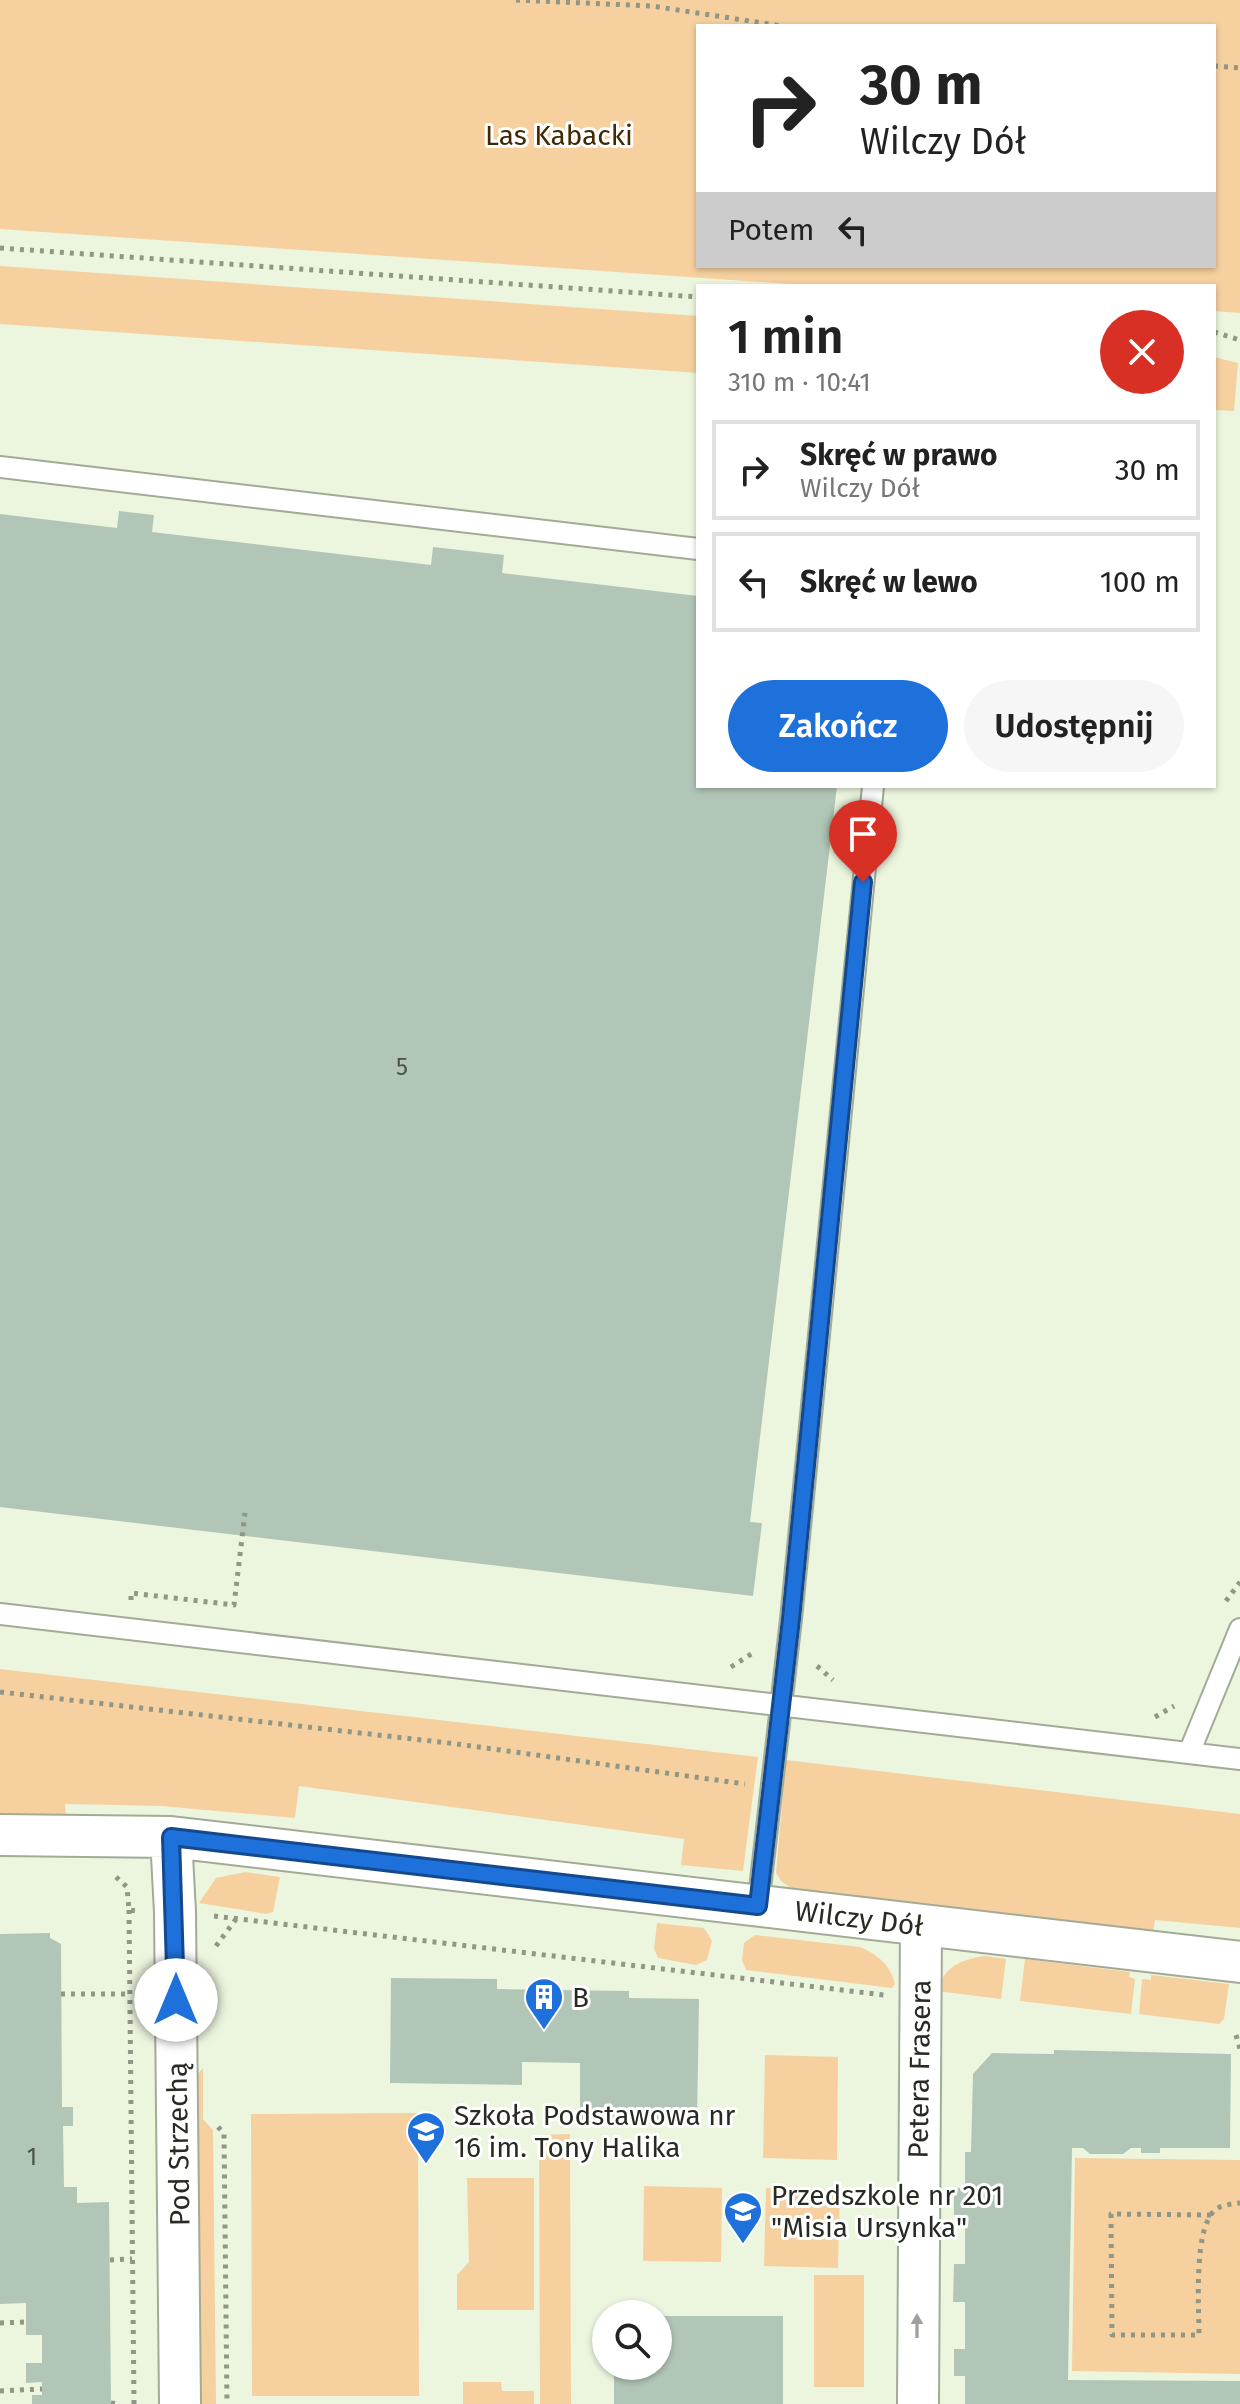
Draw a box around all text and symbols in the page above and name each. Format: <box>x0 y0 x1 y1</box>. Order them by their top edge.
text: 30 m <box>860 52 982 119</box>
icon: right <box>728 56 832 160</box>
park label: Las Kabacki <box>485 119 633 152</box>
text: Wilczy Dół <box>860 120 1026 164</box>
icon: left <box>831 208 875 252</box>
text: Potem <box>728 212 815 248</box>
text: 1 min <box>728 308 844 366</box>
button: close <box>1100 310 1184 394</box>
text: 310 m · 10:41 <box>728 367 871 398</box>
text: Skręć w prawo <box>800 437 998 473</box>
icon: right <box>732 448 776 492</box>
text: 30 m <box>1115 452 1180 488</box>
text: Wilczy Dół <box>800 473 920 504</box>
icon: left <box>732 560 776 604</box>
text: Skręć w lewo <box>800 564 978 600</box>
text: 100 m <box>1100 564 1180 600</box>
button: Zakończ <box>728 680 948 772</box>
button: Udostępnij <box>964 680 1184 772</box>
pin <box>829 800 897 882</box>
icon: arrive <box>841 812 885 856</box>
house number: 5 <box>396 1053 408 1081</box>
street label: Wilczy Dół <box>793 1894 925 1943</box>
position arrow <box>134 1958 218 2042</box>
building icon: B <box>523 1976 565 2031</box>
street label: Petera Frasera <box>901 1979 938 2159</box>
place label: B <box>572 1981 589 2014</box>
street label: Pod Strzechą <box>161 2062 196 2226</box>
place label: Szkoła Podstawowa nr 16 im. Tony Halika <box>454 2099 736 2164</box>
school or university icon: Szkoła Podstawowa nr 16 im. Tony Halika <box>405 2110 447 2165</box>
house number: 1 <box>27 2143 37 2171</box>
place label: Przedszkole nr 201 "Misia Ursynka" <box>771 2179 1003 2244</box>
school or university icon: Przedszkole nr 201 "Misia Ursynka" <box>722 2190 764 2245</box>
map controls <box>592 2300 672 2380</box>
button: search <box>592 2300 672 2380</box>
one-way arrow <box>911 2313 924 2338</box>

